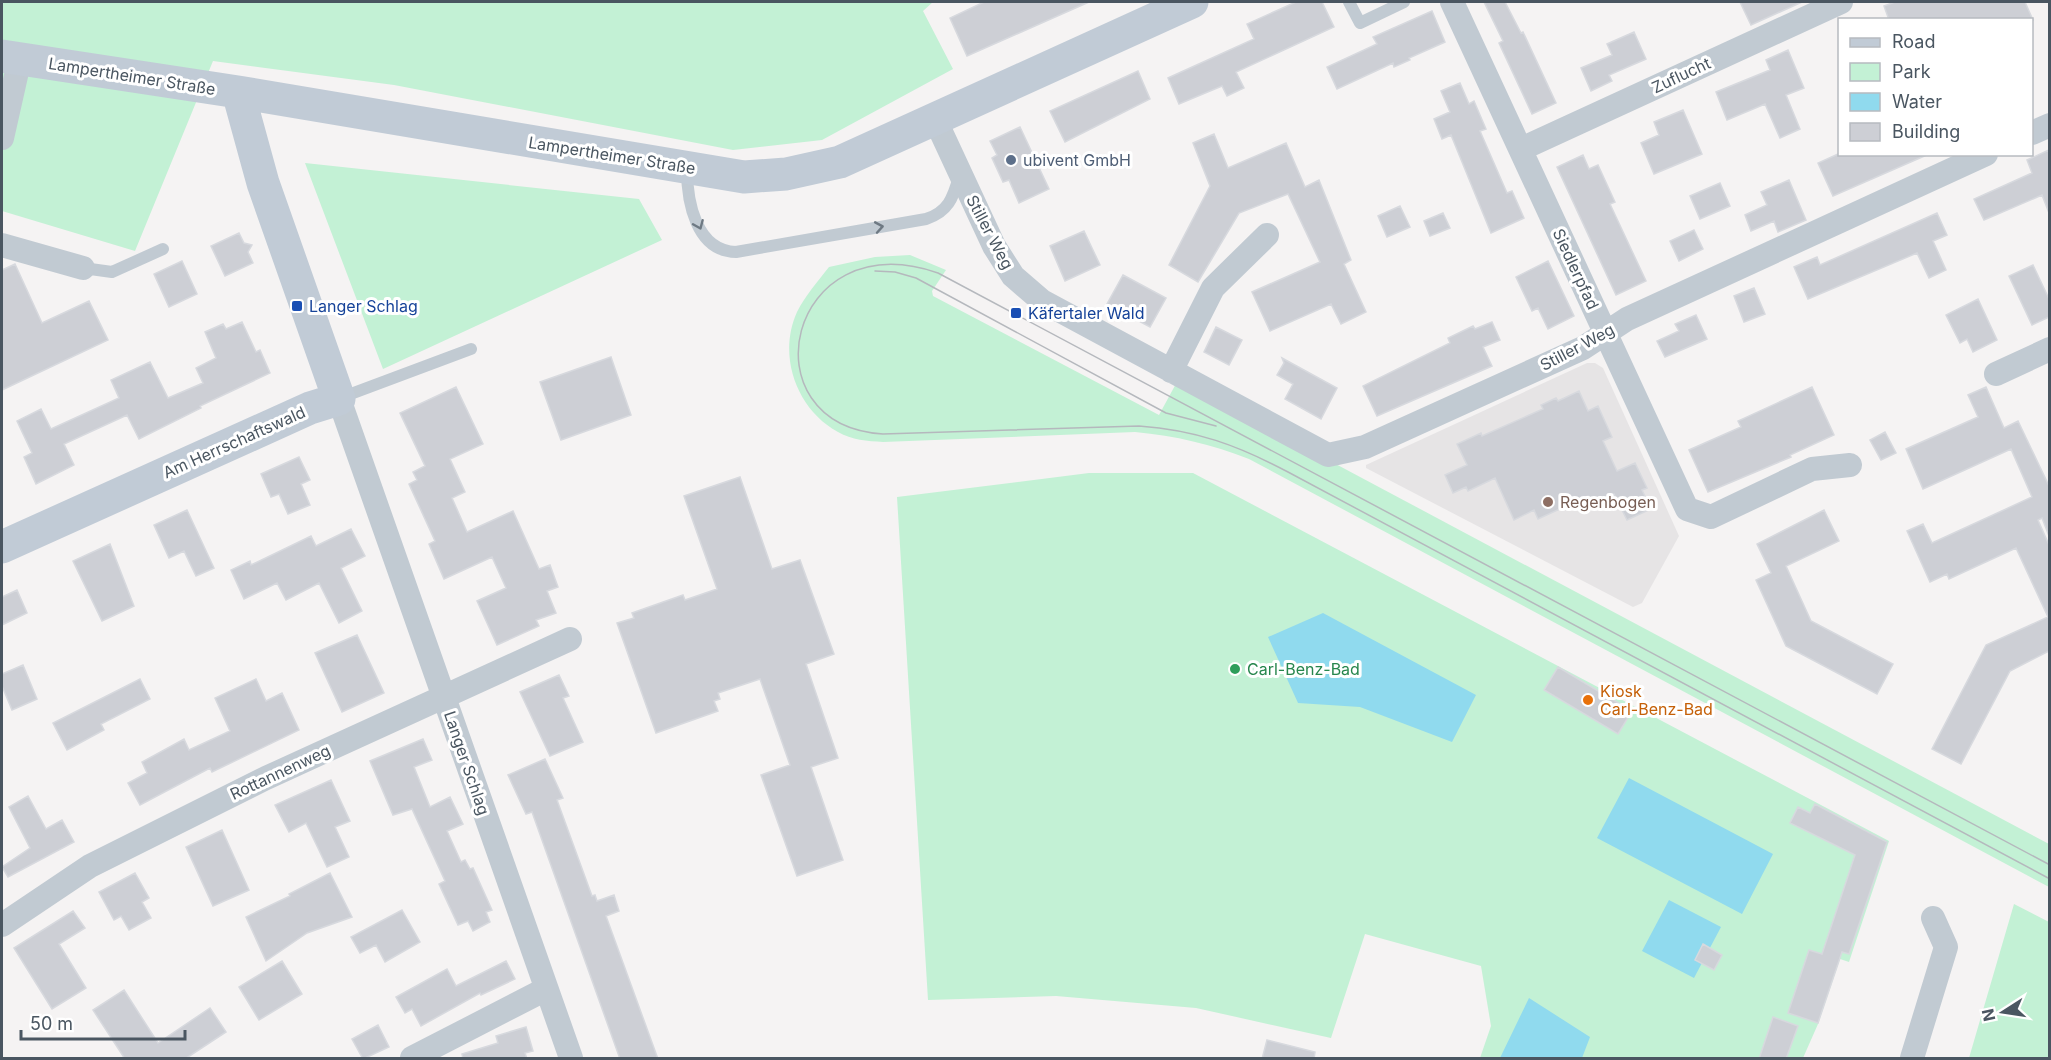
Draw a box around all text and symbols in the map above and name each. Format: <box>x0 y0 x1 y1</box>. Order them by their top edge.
legend <box>1838 18 2033 156</box>
text: Road <box>1892 31 1935 52</box>
street label: Lampertheimer Straße <box>47 53 217 99</box>
street label: Zuflucht <box>1648 53 1714 97</box>
text: Park <box>1892 61 1931 82</box>
text: Water <box>1892 91 1942 112</box>
text: Building <box>1892 121 1960 142</box>
street label: Lampertheimer Straße <box>527 132 697 178</box>
place label: ubivent GmbH <box>1023 150 1131 170</box>
marker: ubivent GmbH <box>1004 153 1018 167</box>
street label: Stiller Weg <box>962 192 1018 272</box>
one-way arrow <box>692 219 704 230</box>
one-way arrow <box>874 222 884 234</box>
street label: Siedlerpfad <box>1549 225 1603 313</box>
place label: Langer Schlag <box>309 296 418 316</box>
marker: Langer Schlag <box>290 299 304 313</box>
place label: Käfertaler Wald <box>1028 303 1144 323</box>
marker: Käfertaler Wald <box>1009 306 1023 320</box>
street label: Stiller Weg <box>1537 319 1617 375</box>
street label: Am Herrschaftswald <box>160 402 308 482</box>
place label: Regenbogen <box>1560 492 1656 512</box>
marker: Regenbogen <box>1541 495 1555 509</box>
place label: Carl-Benz-Bad <box>1247 659 1360 679</box>
marker: Carl-Benz-Bad <box>1228 662 1242 676</box>
place label: Kiosk Carl-Benz-Bad <box>1600 681 1713 719</box>
marker: Kiosk Carl-Benz-Bad <box>1581 693 1595 707</box>
street label: Langer Schlag <box>440 708 494 818</box>
street label: Rottannenweg <box>227 740 333 804</box>
north arrow <box>1973 982 2033 1042</box>
scale bar <box>21 1003 184 1041</box>
text: N <box>1977 1007 1999 1023</box>
text: 50 m <box>30 1013 73 1034</box>

